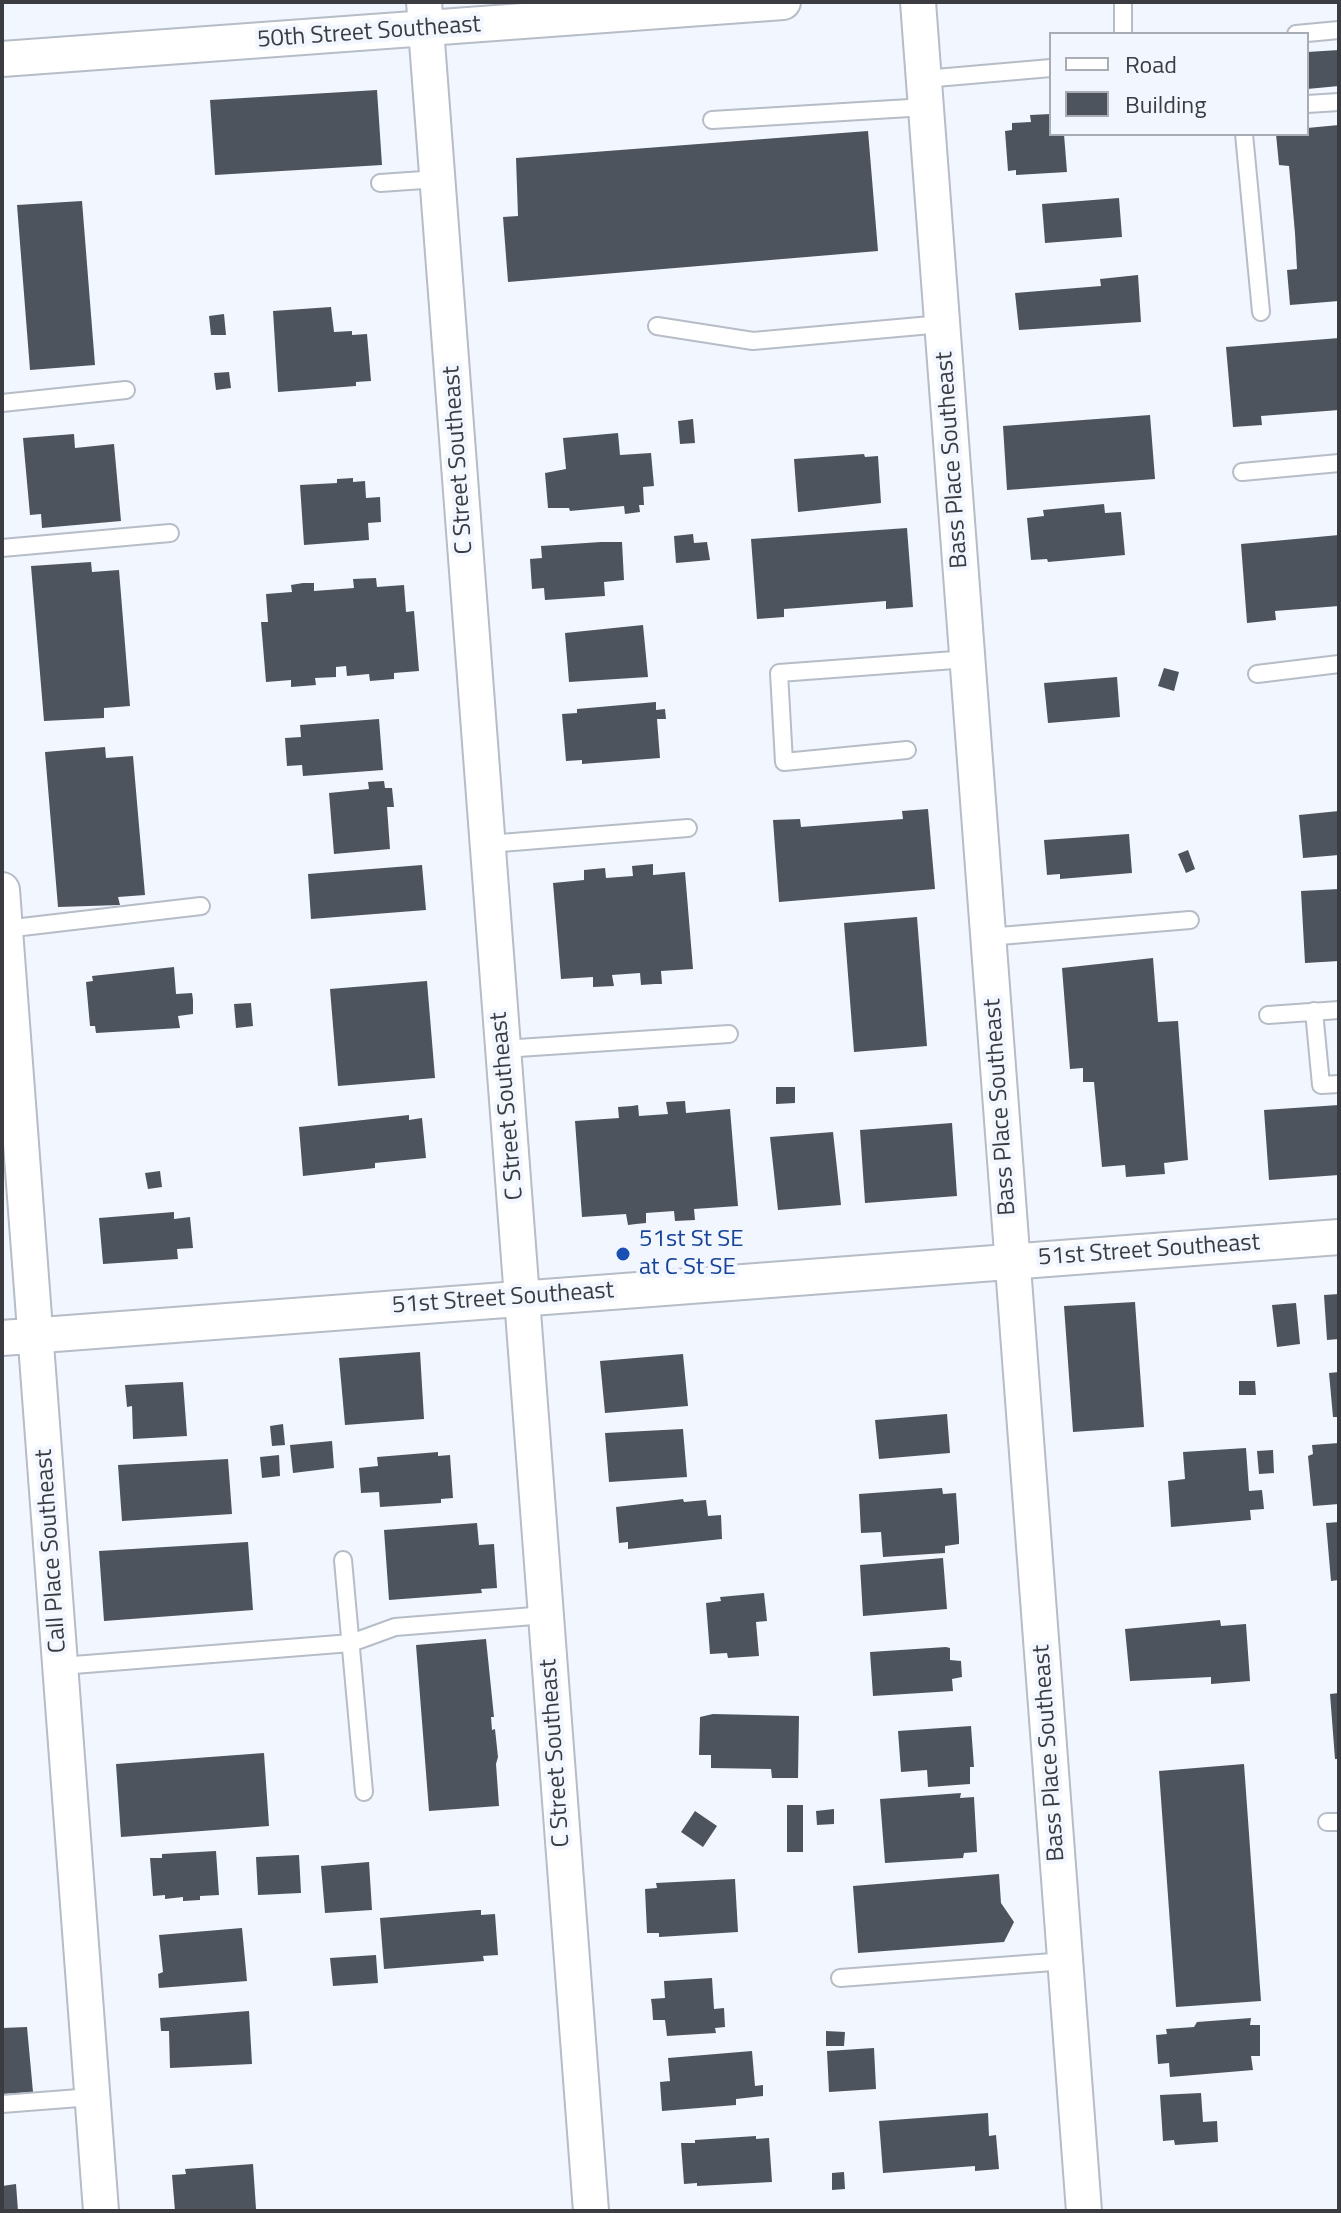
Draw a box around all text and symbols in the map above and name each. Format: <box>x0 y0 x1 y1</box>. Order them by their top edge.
street label: 50th Street Southeast <box>256 11 482 55</box>
legend <box>1049 32 1309 136</box>
text: Road <box>1125 46 1177 82</box>
text: Building <box>1125 86 1207 122</box>
street label: Bass Place Southeast <box>931 351 975 569</box>
street label: C Street Southeast <box>438 365 480 555</box>
street label: Bass Place Southeast <box>979 998 1023 1216</box>
street label: C Street Southeast <box>485 1011 531 1201</box>
place label: 51st St SE at C St SE <box>639 1226 744 1282</box>
street label: 51st Street Southeast <box>1037 1229 1261 1273</box>
marker: 51st St SE at C St SE <box>614 1245 632 1263</box>
street label: 51st Street Southeast <box>391 1277 615 1321</box>
street label: Call Place Southeast <box>31 1448 73 1654</box>
street label: Bass Place Southeast <box>1028 1644 1072 1862</box>
street label: C Street Southeast <box>535 1658 577 1848</box>

